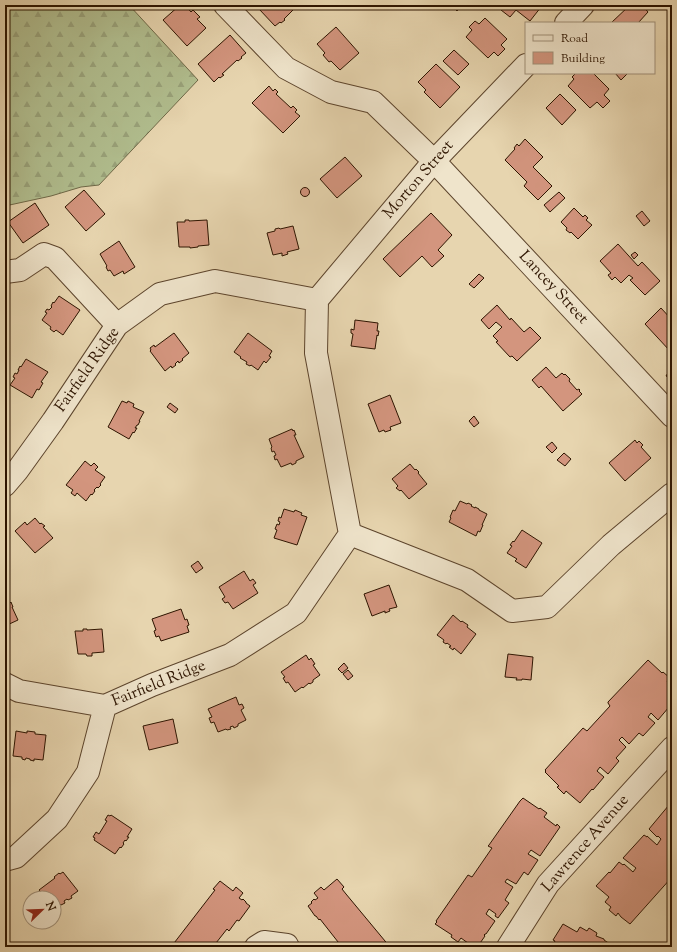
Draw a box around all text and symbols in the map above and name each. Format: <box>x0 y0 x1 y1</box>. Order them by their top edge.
legend <box>525 22 655 74</box>
text: Road <box>561 30 588 48</box>
text: Building <box>561 50 605 68</box>
street label: Morton Street <box>378 135 460 224</box>
street label: Lancey Street <box>513 246 594 330</box>
street label: Fairfield Ridge <box>50 323 126 417</box>
street label: Fairfield Ridge <box>109 655 209 713</box>
street label: Lawrence Avenue <box>537 790 635 898</box>
north arrow <box>22 890 62 930</box>
text: N <box>41 898 59 914</box>

